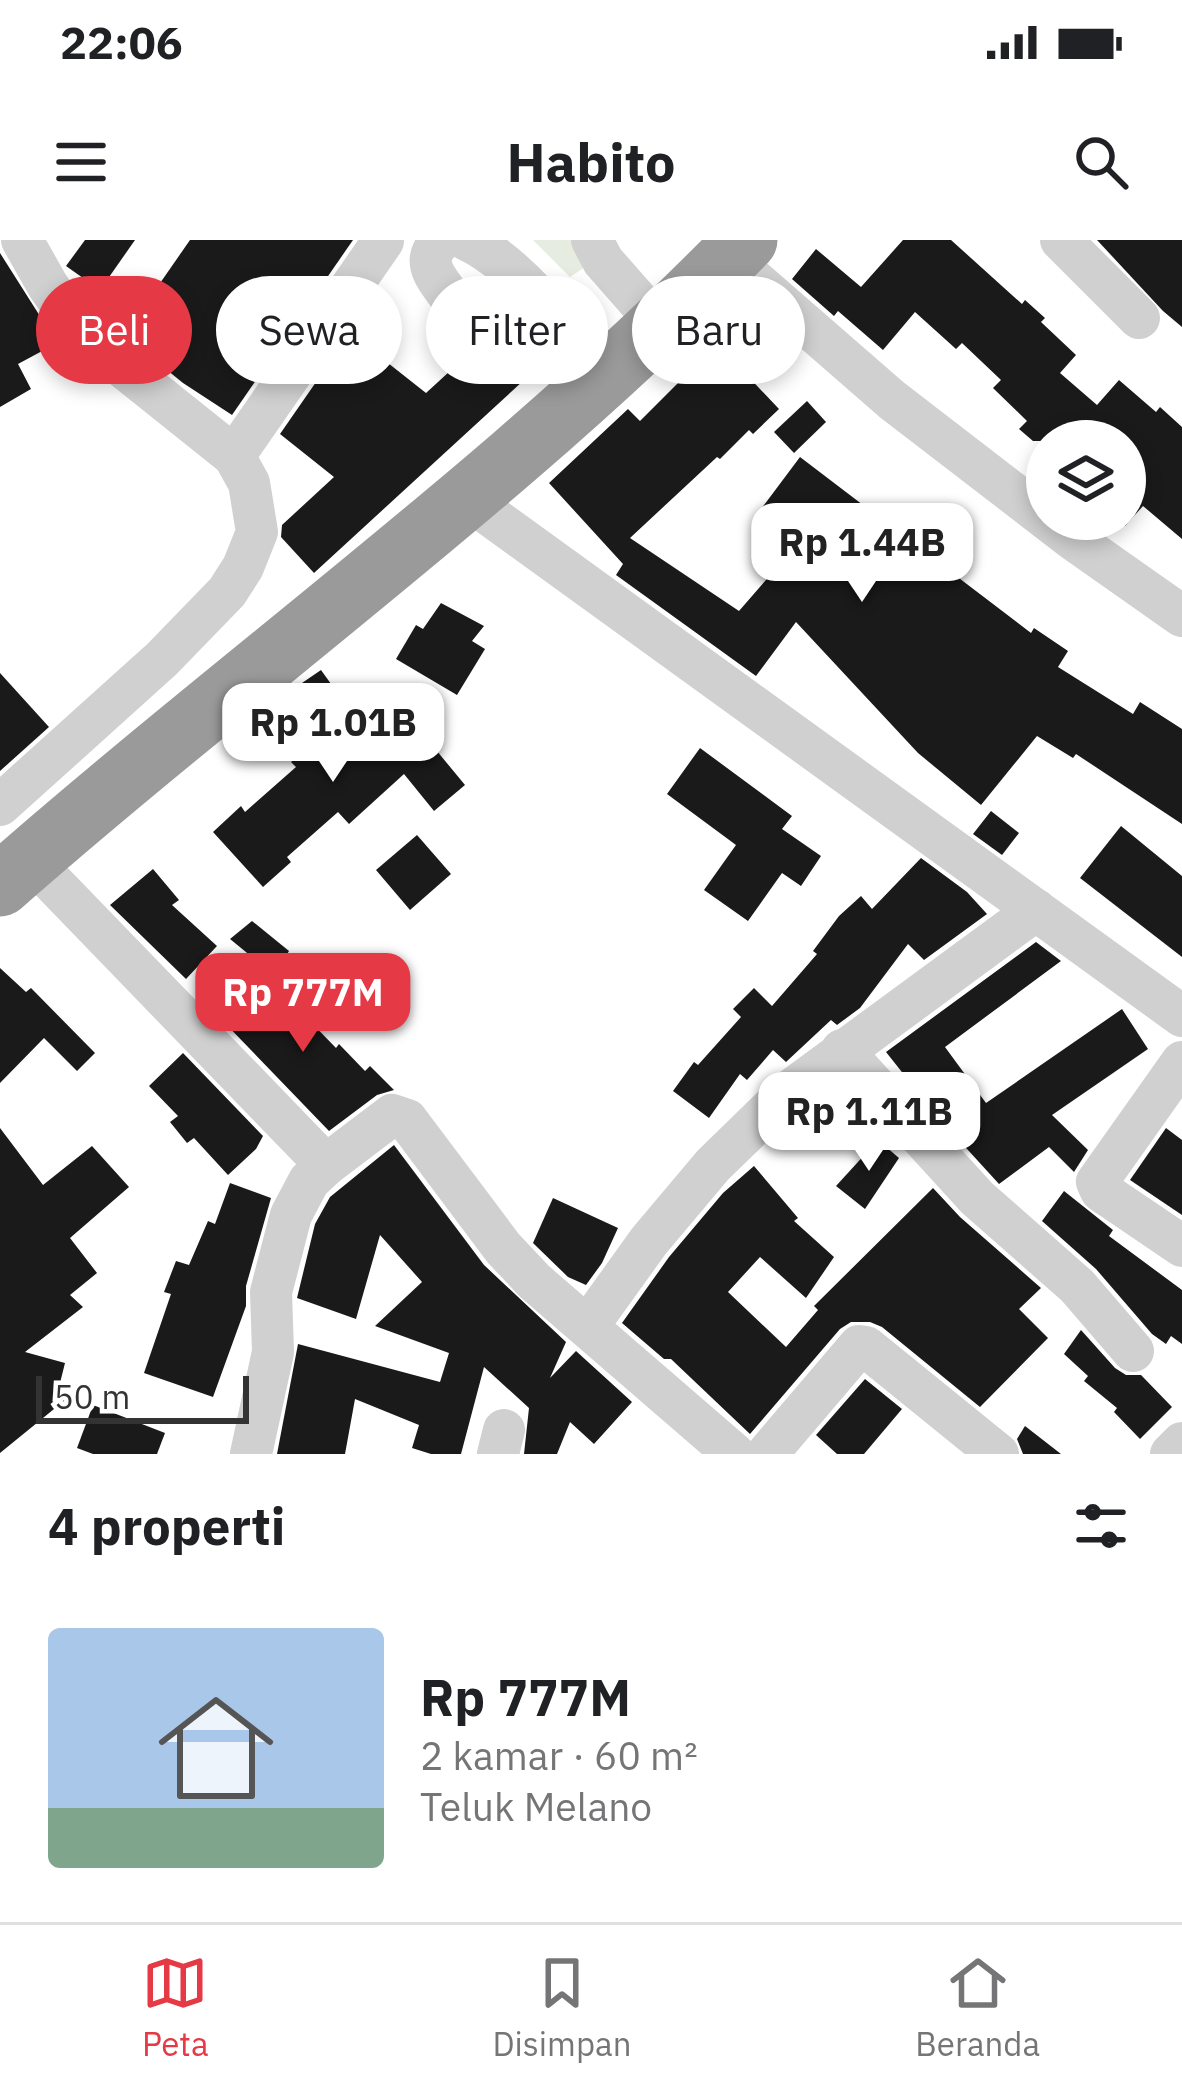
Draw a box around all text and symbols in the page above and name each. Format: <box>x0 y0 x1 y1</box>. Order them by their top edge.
text: 22:06 <box>60 13 183 71</box>
text: Habito <box>506 127 676 197</box>
icon: menu <box>48 129 114 195</box>
icon: search <box>1068 129 1134 195</box>
chip: Beli <box>36 276 192 384</box>
chip: Sewa <box>216 276 402 384</box>
chip: Filter <box>426 276 608 384</box>
chip: Baru <box>632 276 805 384</box>
map controls <box>1026 420 1146 540</box>
button: layers <box>1026 420 1146 540</box>
pin: Rp 1.44B <box>738 503 986 605</box>
text: Rp 1.44B <box>778 516 946 567</box>
pin: Rp 1.01B <box>209 683 457 785</box>
text: Rp 1.01B <box>249 696 417 747</box>
pin: Rp 777M <box>192 953 414 1055</box>
text: Rp 777M <box>222 966 384 1017</box>
pin: Rp 1.11B <box>745 1072 993 1174</box>
text: Rp 1.11B <box>785 1085 953 1136</box>
scale bar <box>36 1370 249 1423</box>
text: 50 m <box>54 1375 130 1418</box>
text: 4 properti <box>48 1493 285 1559</box>
icon: filters <box>1068 1493 1134 1559</box>
text: Rp 777M <box>420 1664 631 1730</box>
icon: home <box>144 1676 288 1820</box>
text: 2 kamar · 60 m² <box>420 1730 698 1781</box>
text: Teluk Melano <box>420 1781 652 1832</box>
tab: Peta <box>142 1950 209 2065</box>
tab: Disimpan <box>492 1950 631 2065</box>
tab: Beranda <box>915 1950 1040 2065</box>

